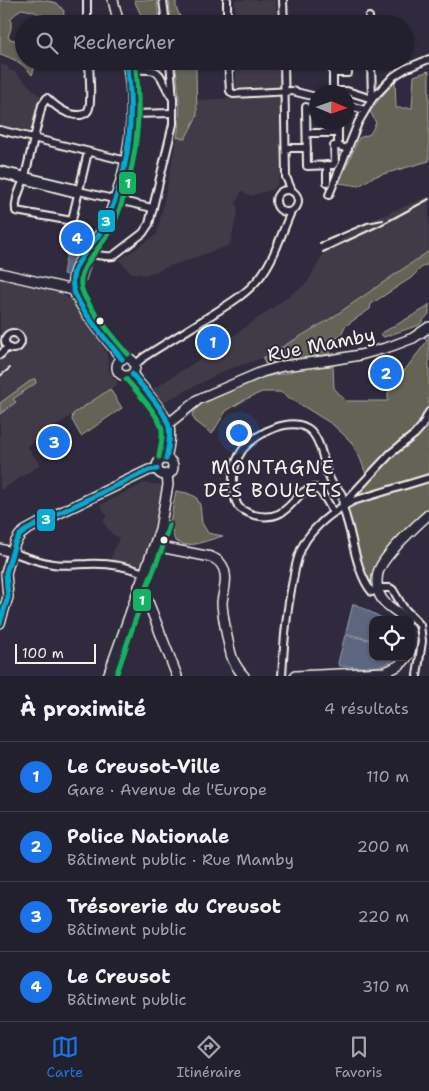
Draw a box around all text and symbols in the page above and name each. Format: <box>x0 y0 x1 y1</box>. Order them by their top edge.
search box <box>15 15 414 70</box>
icon: search <box>33 29 61 57</box>
text: Rechercher <box>73 30 176 55</box>
north arrow <box>309 85 354 130</box>
line badge: 1 <box>118 171 137 195</box>
text: 1 <box>125 174 131 192</box>
line badge: 3 <box>97 209 116 233</box>
text: 3 <box>101 212 111 230</box>
pin: 4 <box>61 219 93 257</box>
unlabelled marker <box>95 316 105 326</box>
street label: Rue Mamby <box>265 322 377 367</box>
pin: 1 <box>197 323 229 361</box>
pin: 2 <box>370 354 402 392</box>
your location <box>226 420 252 446</box>
pin: 3 <box>38 423 70 461</box>
district label: MONTAGNE DES BOULETS <box>204 454 342 503</box>
line badge: 3 <box>36 508 56 532</box>
text: 3 <box>41 510 51 528</box>
unlabelled marker <box>159 535 169 545</box>
line badge: 1 <box>132 588 152 612</box>
text: 1 <box>139 591 145 609</box>
map controls <box>369 616 414 661</box>
button: locate <box>369 616 414 661</box>
scale bar <box>15 641 96 664</box>
text: 100 m <box>22 644 64 662</box>
text: À proximité <box>20 695 146 723</box>
text: 4 résultats <box>324 698 409 719</box>
text: Le Creusot-Ville <box>67 754 220 779</box>
text: 1 <box>32 766 40 787</box>
text: 110 m <box>366 766 409 787</box>
text: Gare · Avenue de l'Europe <box>67 779 267 800</box>
text: Police Nationale <box>67 824 229 849</box>
text: 2 <box>30 836 42 857</box>
text: 200 m <box>357 836 409 857</box>
text: Bâtiment public · Rue Mamby <box>67 849 294 870</box>
text: Trésorerie du Creusot <box>67 894 281 919</box>
text: 3 <box>30 906 42 927</box>
text: 220 m <box>357 906 409 927</box>
text: Bâtiment public <box>67 919 187 940</box>
text: Le Creusot <box>67 964 170 989</box>
text: 4 <box>30 976 42 997</box>
text: 310 m <box>362 976 409 997</box>
text: Bâtiment public <box>67 989 187 1010</box>
tab: Carte <box>47 1033 83 1081</box>
tab: Itinéraire <box>176 1033 241 1081</box>
tab: Favoris <box>335 1033 382 1081</box>

